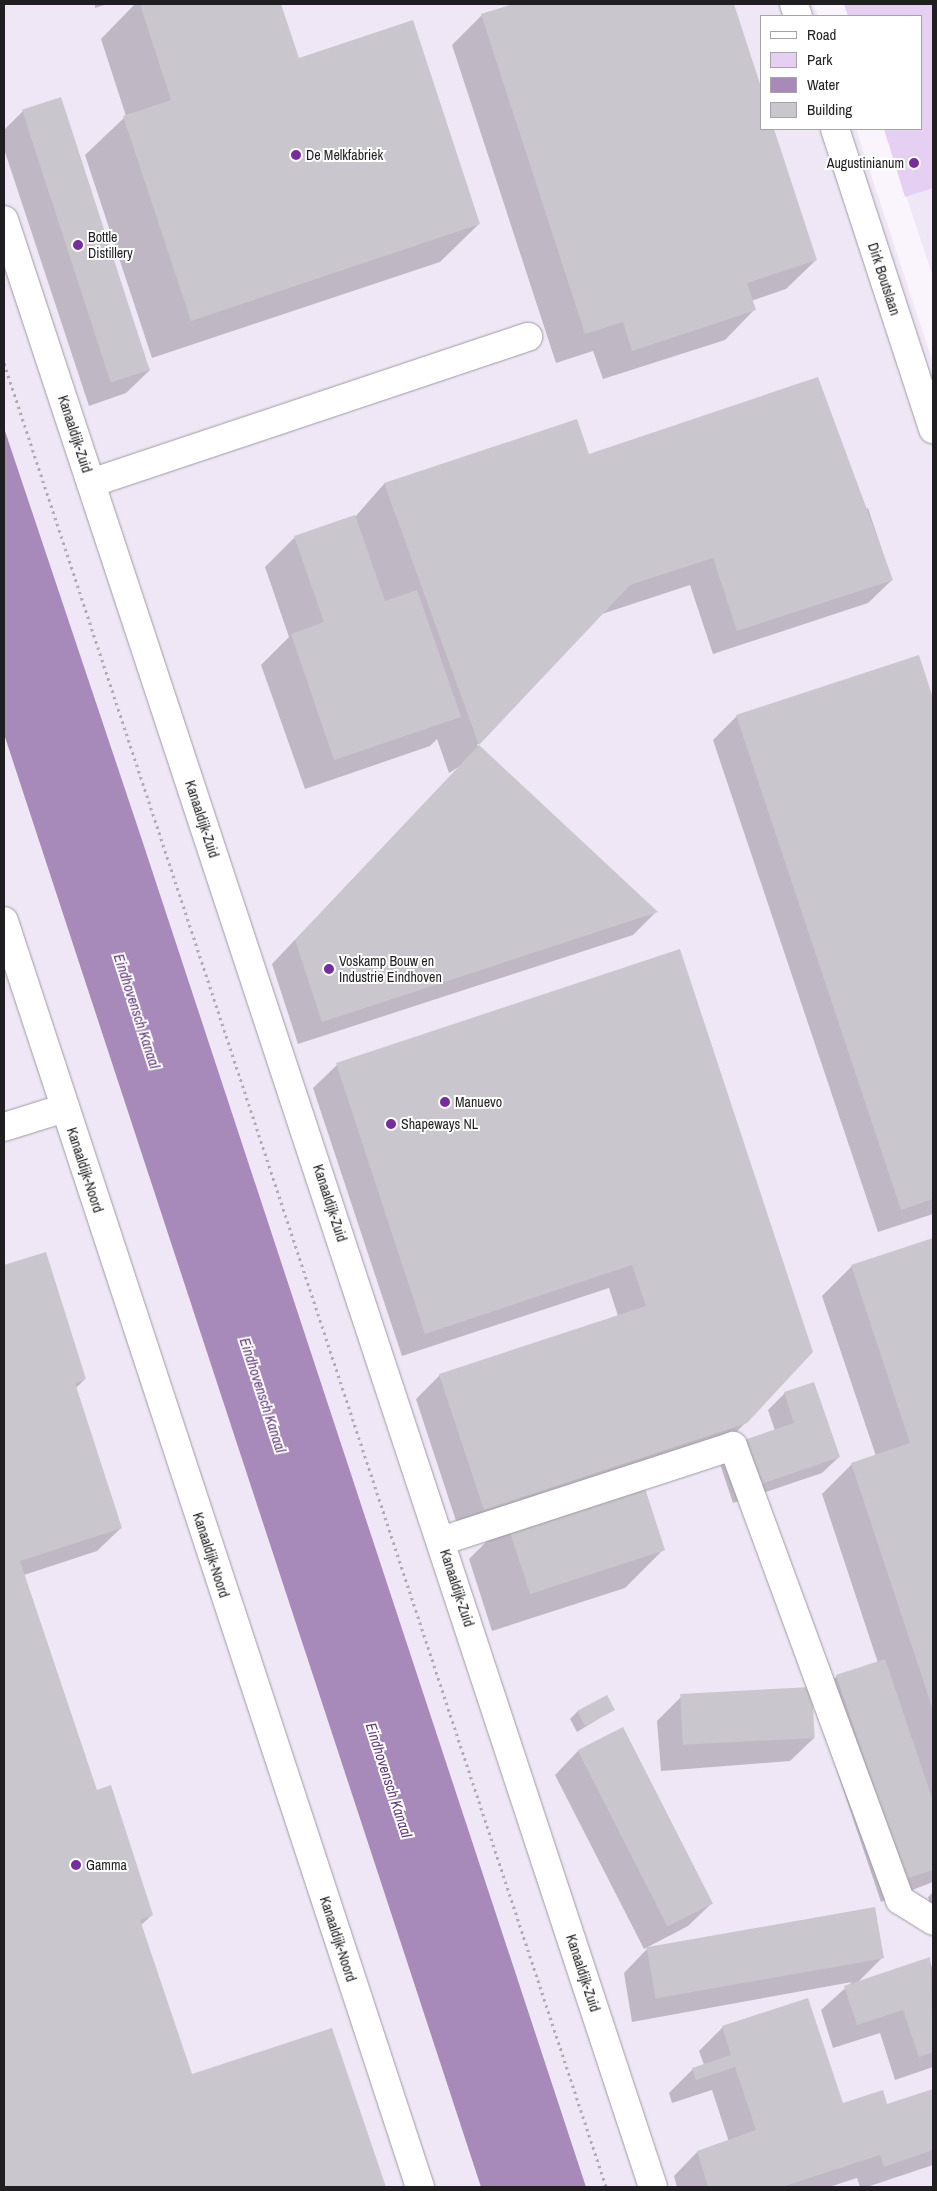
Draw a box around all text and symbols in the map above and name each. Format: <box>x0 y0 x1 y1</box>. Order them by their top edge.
legend <box>760 15 922 130</box>
text: Road <box>807 24 836 45</box>
text: Park <box>807 49 832 70</box>
text: Water <box>807 74 839 95</box>
text: Building <box>807 99 852 120</box>
place label: De Melkfabriek <box>306 147 383 163</box>
marker: De Melkfabriek <box>290 149 302 161</box>
place label: Augustinianum <box>827 155 904 171</box>
marker: Augustinianum <box>908 157 920 169</box>
place label: Bottle Distillery <box>88 229 133 262</box>
marker: Bottle Distillery <box>72 239 84 251</box>
street label: Dirk Boutslaan <box>864 241 904 317</box>
street label: Kanaaldijk-Zuid <box>55 393 95 475</box>
street label: Kanaaldijk-Zuid <box>182 778 222 860</box>
water label: Eindhovensch Kanaal <box>110 951 164 1071</box>
place label: Voskamp Bouw en Industrie Eindhoven <box>339 953 442 986</box>
marker: Voskamp Bouw en Industrie Eindhoven <box>323 963 335 975</box>
place label: Manuevo <box>455 1094 502 1110</box>
marker: Manuevo <box>439 1096 451 1108</box>
place label: Shapeways NL <box>401 1116 478 1132</box>
marker: Shapeways NL <box>385 1118 397 1130</box>
street label: Kanaaldijk-Noord <box>63 1125 107 1215</box>
street label: Kanaaldijk-Zuid <box>310 1162 350 1244</box>
water label: Eindhovensch Kanaal <box>236 1335 290 1455</box>
street label: Kanaaldijk-Noord <box>189 1510 233 1600</box>
street label: Kanaaldijk-Zuid <box>437 1547 477 1629</box>
water label: Eindhovensch Kanaal <box>362 1720 416 1840</box>
place label: Gamma <box>86 1857 127 1873</box>
marker: Gamma <box>70 1859 82 1871</box>
street label: Kanaaldijk-Noord <box>316 1894 360 1984</box>
street label: Kanaaldijk-Zuid <box>563 1932 603 2014</box>

